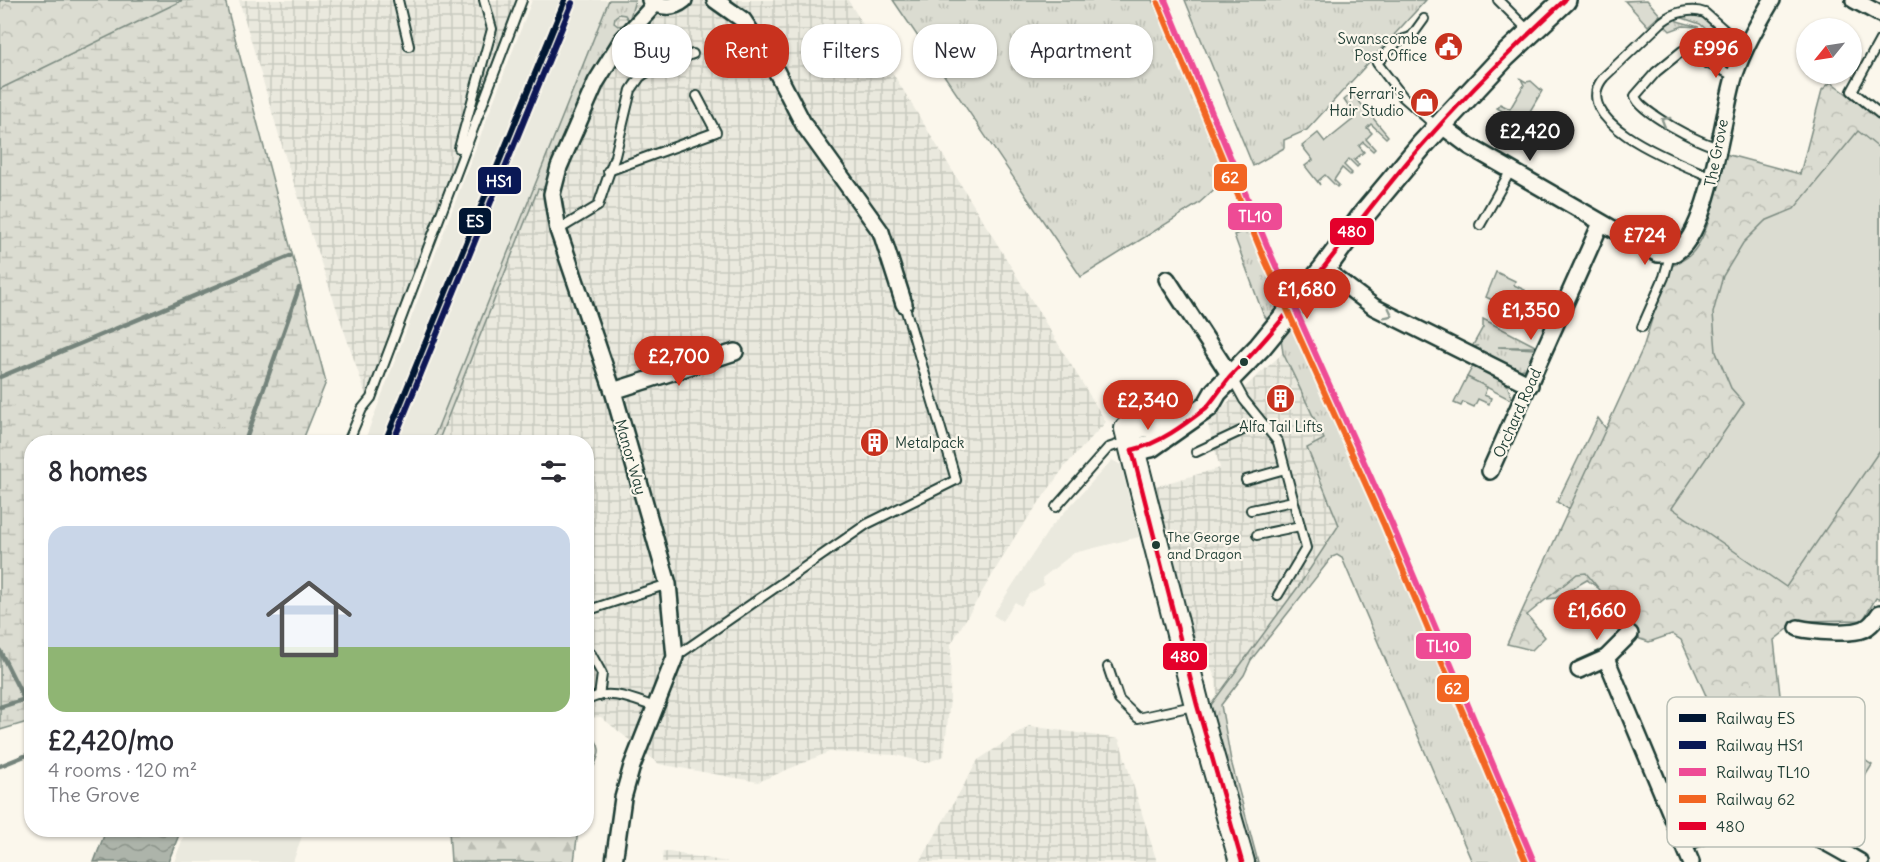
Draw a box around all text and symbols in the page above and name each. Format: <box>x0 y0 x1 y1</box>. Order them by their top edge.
north arrow <box>1796 18 1862 84</box>
map controls <box>1796 18 1862 84</box>
chip: Buy <box>612 24 692 78</box>
chip: Rent <box>704 24 789 78</box>
chip: Filters <box>801 24 901 78</box>
chip: New <box>913 24 997 78</box>
chip: Apartment <box>1009 24 1153 78</box>
pin: £996 <box>1680 28 1752 79</box>
place label: Swanscombe Post Office <box>1338 29 1427 65</box>
public building icon: Swanscombe Post Office <box>1432 31 1464 63</box>
text: £996 <box>1693 35 1739 60</box>
place label: Ferrari's Hair Studio <box>1329 84 1404 120</box>
shop icon: Ferrari's Hair Studio <box>1409 86 1441 118</box>
pin: £2,420 <box>1481 111 1579 162</box>
one-way arrow <box>1661 117 1671 128</box>
street label: The Grove <box>1700 117 1732 189</box>
text: £2,420 <box>1499 118 1561 143</box>
line badge: 62 <box>1213 163 1248 192</box>
line badge: HS1 <box>477 166 522 195</box>
text: 62 <box>1221 167 1239 187</box>
text: HS1 <box>486 171 512 191</box>
line badge: TL10 <box>1227 202 1283 231</box>
text: TL10 <box>1238 206 1272 226</box>
line badge: ES <box>458 207 492 235</box>
text: ES <box>466 211 484 231</box>
pin: £724 <box>1609 215 1681 266</box>
line badge: 480 <box>1329 217 1375 246</box>
text: 480 <box>1338 221 1367 241</box>
text: £724 <box>1624 222 1666 247</box>
pin: £1,680 <box>1258 269 1356 320</box>
text: £1,680 <box>1278 276 1336 301</box>
pin: £1,350 <box>1482 290 1580 341</box>
text: £1,350 <box>1502 297 1560 322</box>
one-way arrow <box>1383 307 1394 318</box>
pin: £2,700 <box>630 336 728 387</box>
text: £2,700 <box>648 343 710 368</box>
unlabelled marker <box>1238 356 1250 368</box>
street label: Orchard Road <box>1489 365 1545 461</box>
pin: £2,340 <box>1099 380 1197 431</box>
building icon: Alfa Tail Lifts <box>1265 383 1297 415</box>
text: £2,340 <box>1117 387 1179 412</box>
street label: Manor Way <box>611 417 651 497</box>
place label: Alfa Tail Lifts <box>1239 417 1323 436</box>
building icon: Metalpack <box>858 426 890 458</box>
place label: Metalpack <box>895 433 965 452</box>
text: 8 homes <box>48 455 147 488</box>
icon: filters <box>537 455 570 488</box>
place label: The George and Dragon <box>1167 528 1242 563</box>
marker: The George and Dragon <box>1150 539 1162 551</box>
icon: home <box>255 565 363 673</box>
pin: £1,660 <box>1548 590 1646 641</box>
text: £1,660 <box>1568 597 1626 622</box>
line badge: TL10 <box>1415 632 1472 660</box>
text: TL10 <box>1426 636 1460 656</box>
line badge: 480 <box>1162 642 1208 671</box>
text: 480 <box>1171 646 1200 666</box>
line badge: 62 <box>1436 674 1470 703</box>
text: 62 <box>1444 678 1462 698</box>
legend <box>1667 697 1865 847</box>
text: Railway ES <box>1716 708 1795 728</box>
text: £2,420/mo <box>48 724 174 757</box>
text: Railway HS1 <box>1716 735 1803 755</box>
text: 4 rooms · 120 m² <box>48 757 197 782</box>
text: Railway TL10 <box>1716 762 1810 782</box>
text: The Grove <box>48 782 140 807</box>
text: Railway 62 <box>1716 789 1795 809</box>
text: 480 <box>1716 816 1745 836</box>

